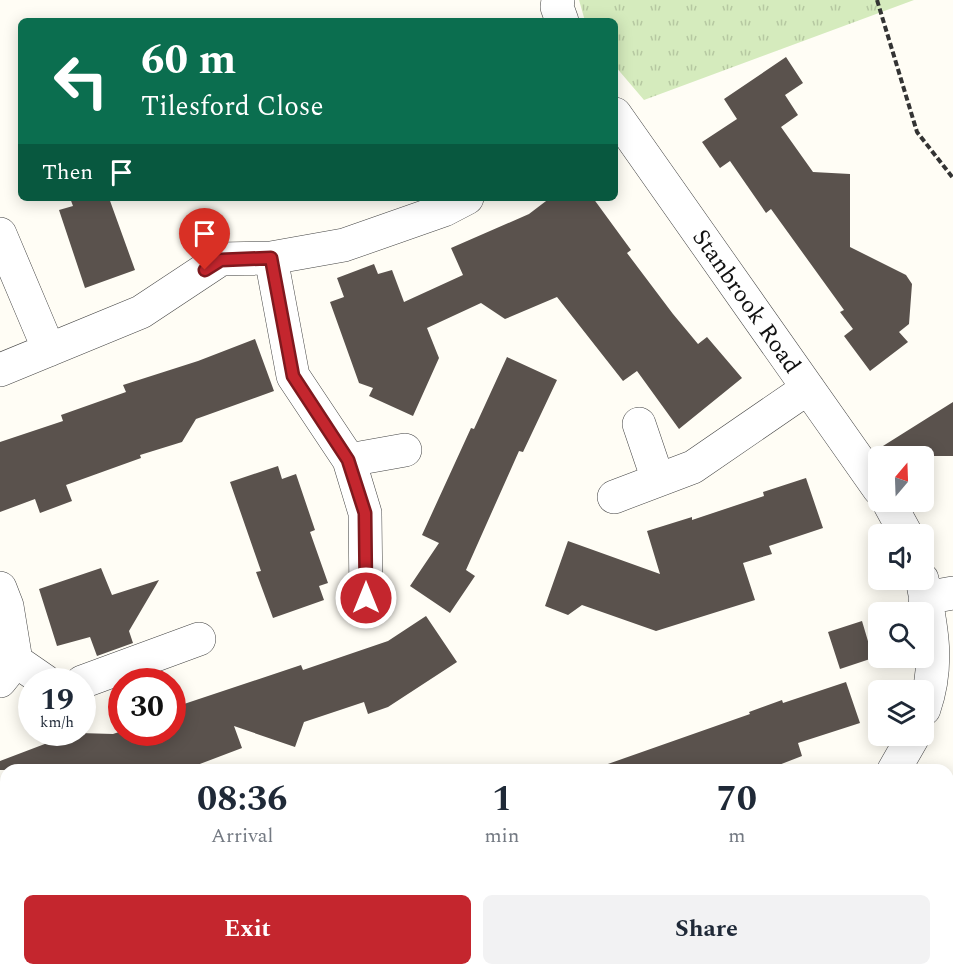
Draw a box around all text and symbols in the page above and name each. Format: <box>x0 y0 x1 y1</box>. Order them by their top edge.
text: 60 m <box>141 29 236 92</box>
icon: left <box>42 42 120 120</box>
text: Tilesford Close <box>141 86 324 128</box>
text: Then <box>42 156 93 189</box>
icon: arrive <box>105 156 138 189</box>
pin <box>179 208 230 270</box>
icon: arrive <box>188 217 221 250</box>
street label: Stanbrook Road <box>683 222 810 381</box>
north arrow <box>868 446 934 512</box>
map controls <box>868 446 934 746</box>
button: sound <box>868 524 934 590</box>
position arrow <box>334 566 398 630</box>
button: search <box>868 602 934 668</box>
speed limit sign: 30 <box>108 668 186 746</box>
text: 19 <box>40 677 74 723</box>
button: layers <box>868 680 934 746</box>
text: km/h <box>40 711 74 734</box>
text: 08:36 <box>197 772 287 827</box>
text: 1 <box>492 772 512 827</box>
text: 70 <box>717 772 757 827</box>
text: Arrival <box>211 821 273 851</box>
text: min <box>485 821 520 851</box>
text: m <box>728 821 745 851</box>
button: Exit <box>24 895 471 964</box>
button: Share <box>483 895 930 964</box>

